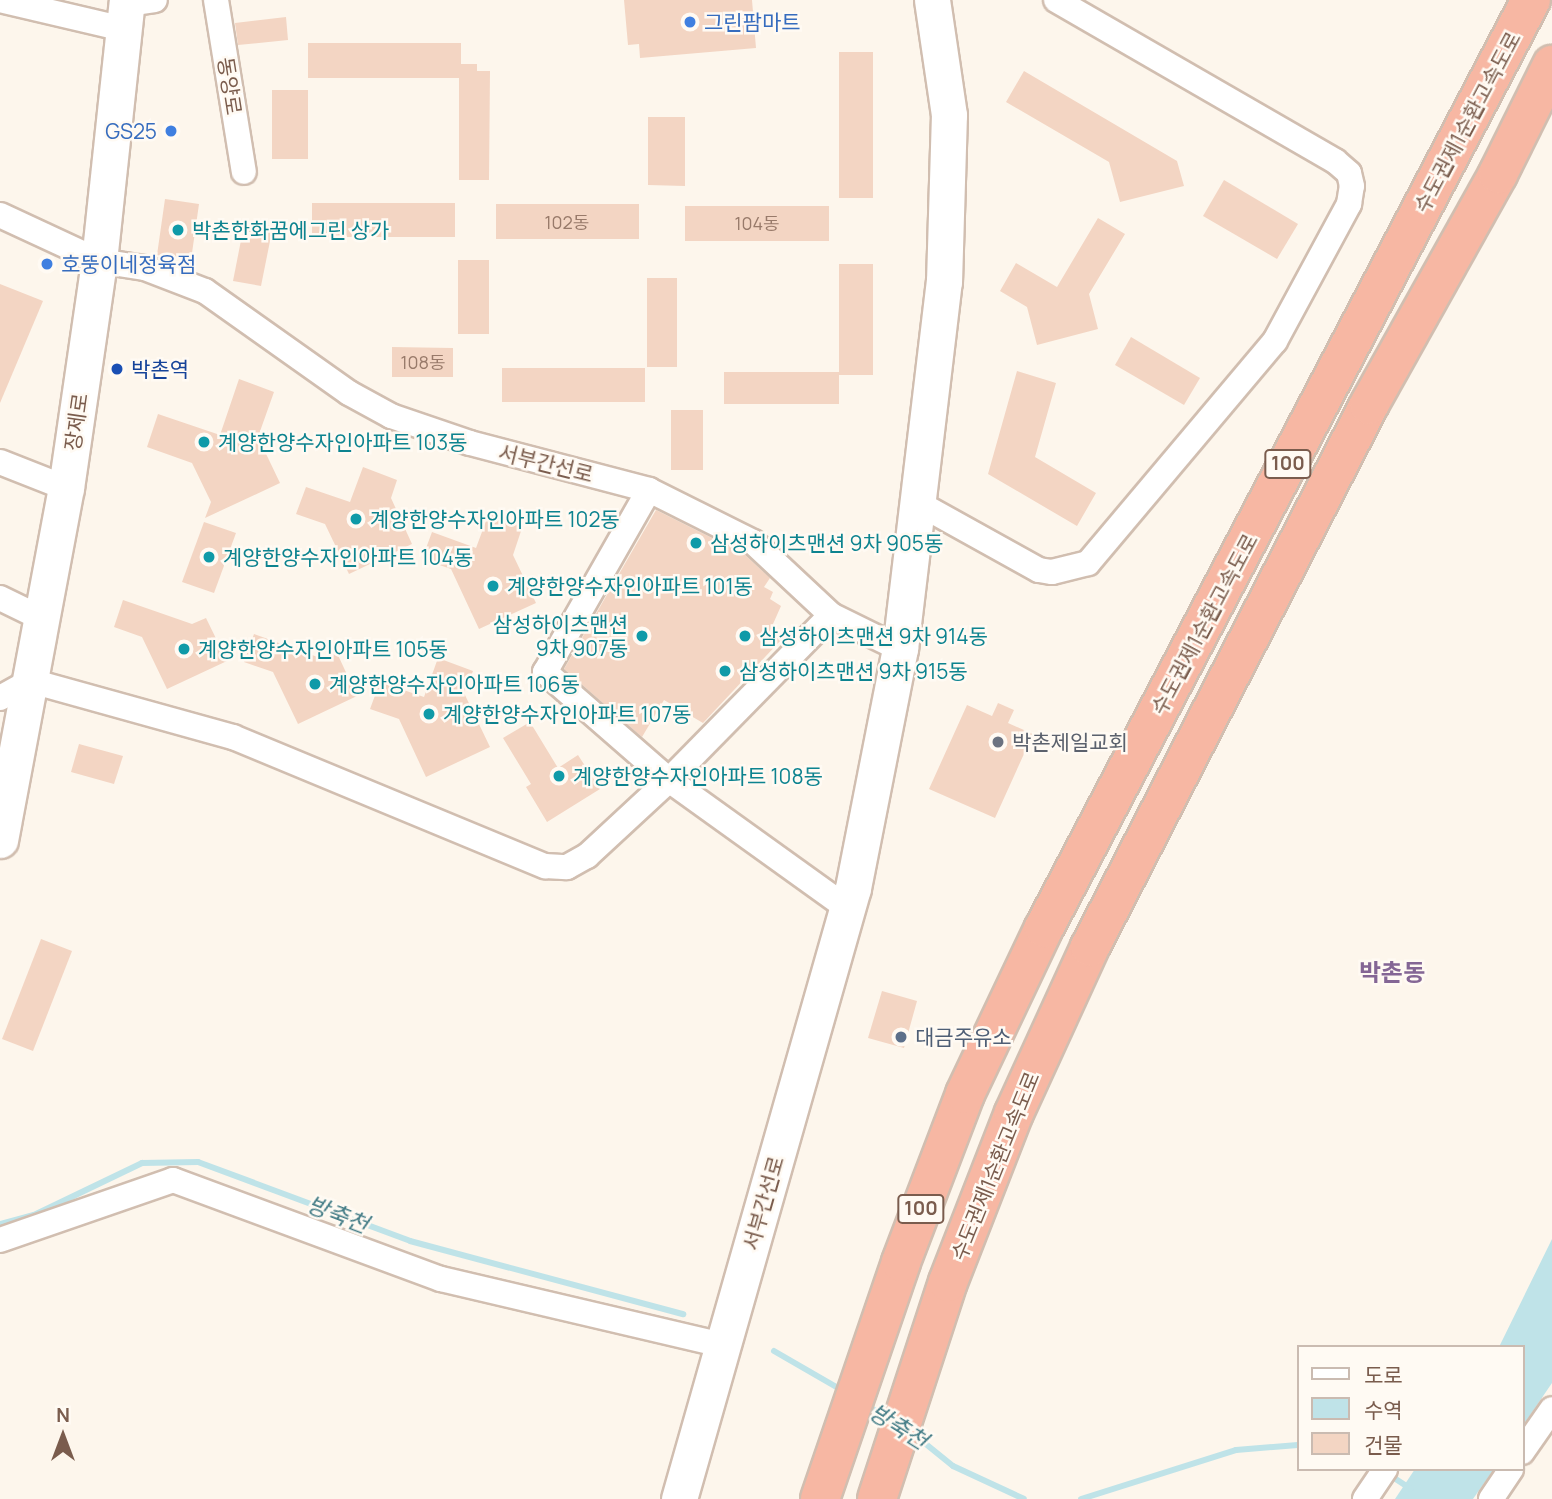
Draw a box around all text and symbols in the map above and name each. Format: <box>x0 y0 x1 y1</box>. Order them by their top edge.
place label: 그린팜마트 <box>704 9 801 35</box>
marker: 그린팜마트 <box>682 14 698 30</box>
street label: 수도권제1순환고속도로 <box>1409 27 1525 217</box>
street label: 동양로 <box>213 55 247 117</box>
place label: GS25 <box>105 118 157 144</box>
marker: GS25 <box>163 123 179 139</box>
house number: 102동 <box>545 211 589 233</box>
house number: 104동 <box>734 212 780 234</box>
place label: 박촌한화꿈에그린 상가 <box>192 217 389 243</box>
marker: 박촌한화꿈에그린 상가 <box>170 222 186 238</box>
place label: 호뚱이네정육점 <box>61 251 196 277</box>
marker: 호뚱이네정육점 <box>39 256 55 272</box>
house number: 108동 <box>400 351 446 373</box>
place label: 박촌역 <box>131 356 189 382</box>
marker: 박촌역 <box>109 361 125 377</box>
street label: 장제로 <box>59 392 93 452</box>
place label: 계양한양수자인아파트 103동 <box>218 429 467 455</box>
marker: 계양한양수자인아파트 103동 <box>196 434 212 450</box>
street label: 서부간선로 <box>496 439 596 487</box>
road number: 100 <box>1264 449 1312 480</box>
place label: 계양한양수자인아파트 102동 <box>370 506 620 532</box>
marker: 계양한양수자인아파트 102동 <box>348 511 364 527</box>
street label: 수도권제1순환고속도로 <box>1146 529 1262 719</box>
place label: 삼성하이츠맨션 9차 905동 <box>710 530 943 556</box>
marker: 삼성하이츠맨션 9차 905동 <box>688 535 704 551</box>
place label: 계양한양수자인아파트 104동 <box>223 544 473 570</box>
marker: 계양한양수자인아파트 104동 <box>201 549 217 565</box>
place label: 계양한양수자인아파트 101동 <box>507 573 753 599</box>
marker: 계양한양수자인아파트 101동 <box>485 578 501 594</box>
place label: 삼성하이츠맨션 9차 907동 <box>493 611 628 661</box>
place label: 삼성하이츠맨션 9차 914동 <box>759 623 988 649</box>
marker: 삼성하이츠맨션 9차 907동 <box>634 628 650 644</box>
marker: 삼성하이츠맨션 9차 914동 <box>737 628 753 644</box>
place label: 계양한양수자인아파트 105동 <box>198 636 448 662</box>
marker: 계양한양수자인아파트 105동 <box>176 641 192 657</box>
place label: 삼성하이츠맨션 9차 915동 <box>739 658 968 684</box>
marker: 삼성하이츠맨션 9차 915동 <box>717 663 733 679</box>
place label: 계양한양수자인아파트 106동 <box>329 671 580 697</box>
marker: 계양한양수자인아파트 106동 <box>307 676 323 692</box>
place label: 계양한양수자인아파트 107동 <box>443 701 691 727</box>
marker: 계양한양수자인아파트 107동 <box>421 706 437 722</box>
place label: 박촌제일교회 <box>1012 729 1128 755</box>
marker: 박촌제일교회 <box>990 734 1006 750</box>
place label: 계양한양수자인아파트 108동 <box>573 763 823 789</box>
marker: 계양한양수자인아파트 108동 <box>551 768 567 784</box>
district label: 박촌동 <box>1359 958 1425 986</box>
place label: 대금주유소 <box>915 1024 1012 1050</box>
marker: 대금주유소 <box>893 1029 909 1045</box>
street label: 수도권제1순환고속도로 <box>946 1068 1044 1264</box>
street label: 서부간선로 <box>738 1153 788 1253</box>
water label: 방축천 <box>303 1190 373 1238</box>
road number: 100 <box>897 1194 946 1224</box>
legend <box>1296 1345 1524 1471</box>
text: 도로 <box>1364 1361 1403 1389</box>
text: 수역 <box>1364 1396 1403 1424</box>
water label: 방축천 <box>865 1397 933 1455</box>
north arrow <box>28 1401 98 1471</box>
text: N <box>56 1402 70 1428</box>
text: 건물 <box>1364 1431 1403 1459</box>

